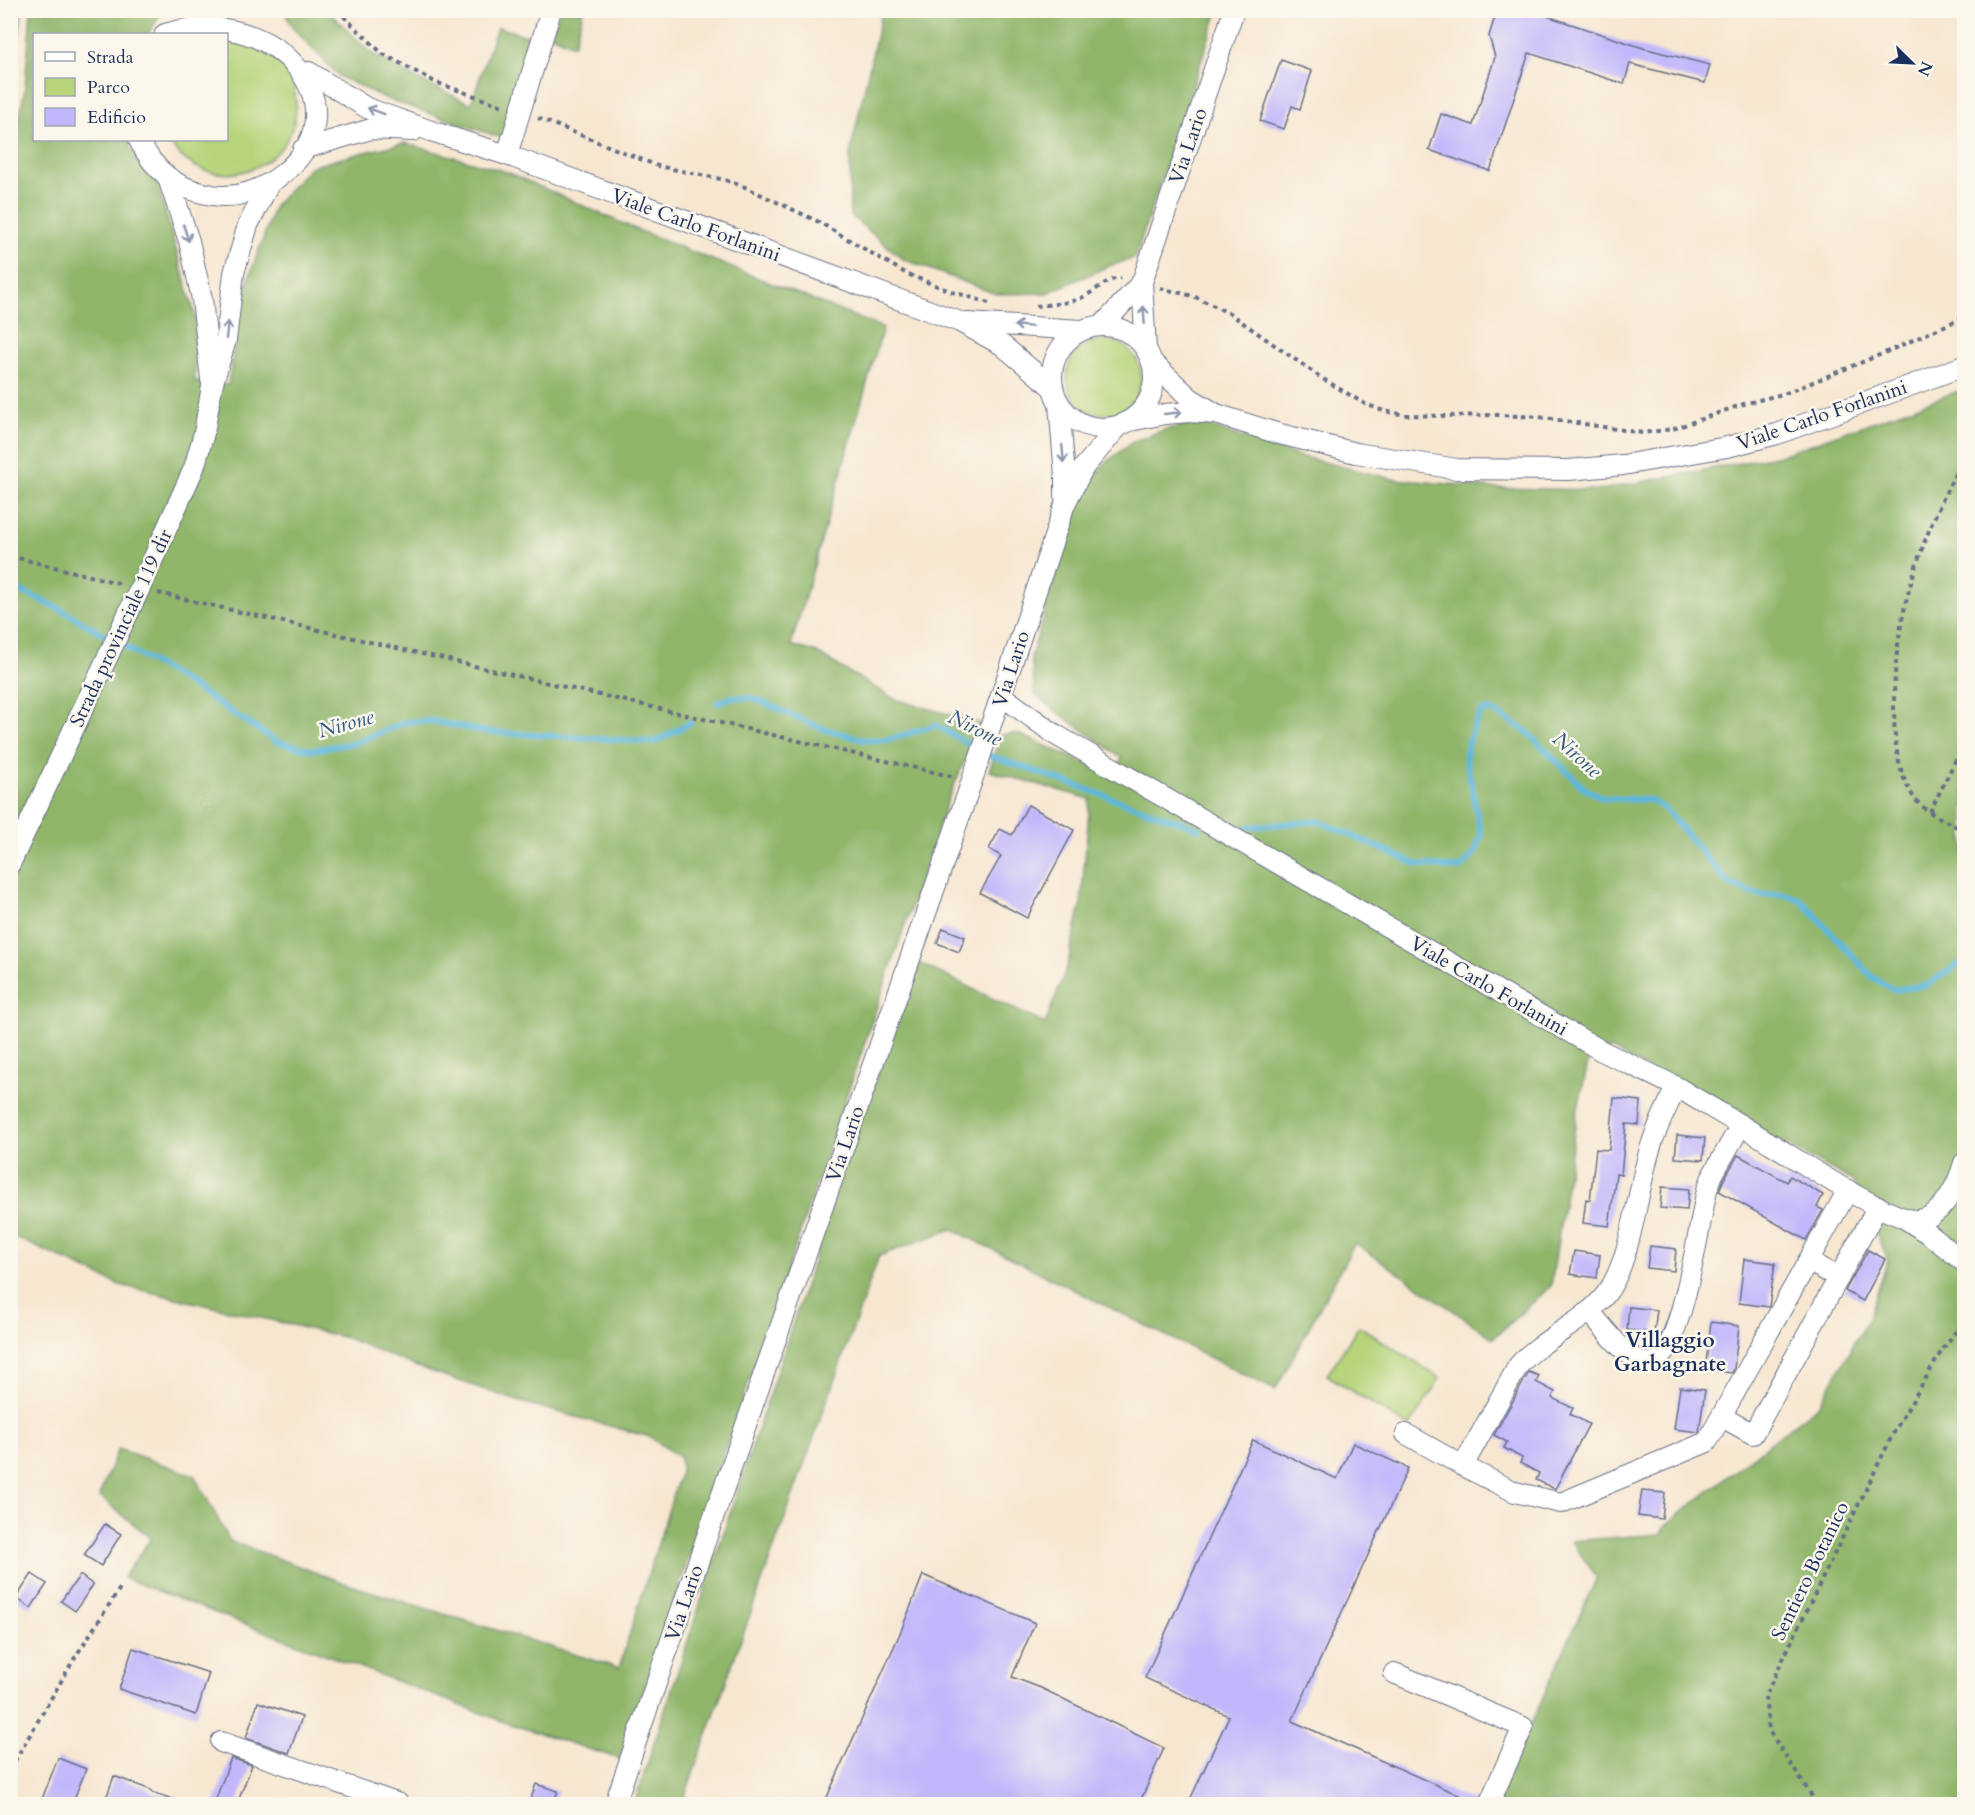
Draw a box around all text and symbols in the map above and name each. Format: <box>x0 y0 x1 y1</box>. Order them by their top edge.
legend <box>33 33 228 141</box>
north arrow <box>1882 33 1942 93</box>
text: Strada <box>87 45 134 70</box>
text: N <box>1912 58 1938 80</box>
text: Parco <box>87 75 130 100</box>
street label: Via Lario <box>1162 104 1214 188</box>
text: Edificio <box>87 105 146 130</box>
one-way arrow <box>367 105 386 116</box>
street label: Viale Carlo Forlanini <box>608 182 785 268</box>
one-way arrow <box>181 223 192 242</box>
one-way arrow <box>1138 306 1149 326</box>
one-way arrow <box>222 320 233 340</box>
one-way arrow <box>1013 321 1033 332</box>
street label: Viale Carlo Forlanini <box>1733 373 1911 457</box>
one-way arrow <box>1162 407 1182 418</box>
one-way arrow <box>1058 444 1069 464</box>
street label: Strada provinciale 119 dir <box>63 524 179 731</box>
street label: Via Lario <box>986 627 1036 711</box>
water label: Nirone <box>315 702 378 746</box>
water label: Nirone <box>943 703 1008 754</box>
water label: Nirone <box>1546 725 1608 785</box>
street label: Viale Carlo Forlanini <box>1405 930 1573 1042</box>
street label: Via Lario <box>819 1102 871 1186</box>
district label: Villaggio Garbagnate <box>1614 1326 1726 1379</box>
street label: Sentiero Botanico <box>1765 1497 1855 1645</box>
street label: Via Lario <box>658 1561 710 1645</box>

